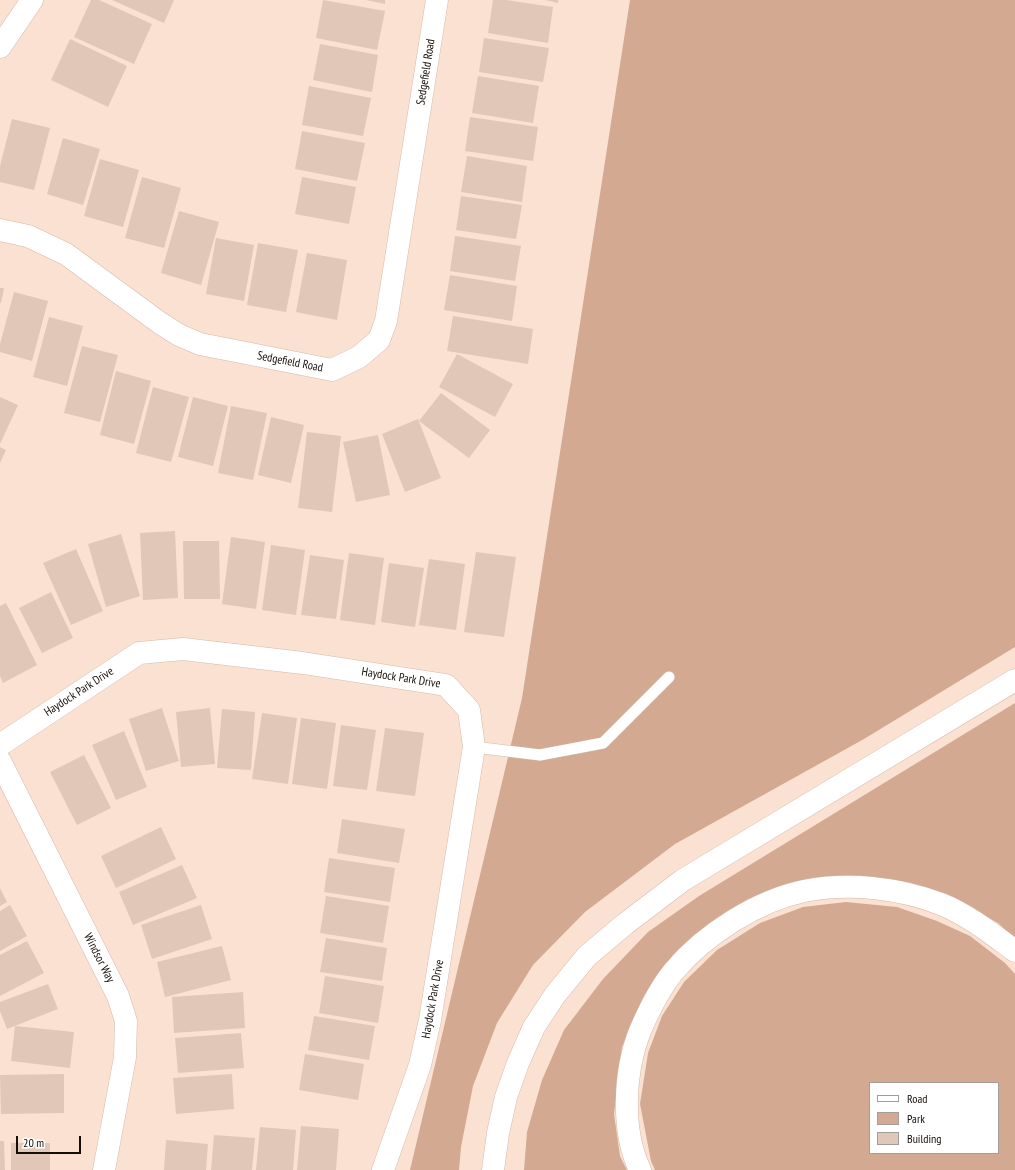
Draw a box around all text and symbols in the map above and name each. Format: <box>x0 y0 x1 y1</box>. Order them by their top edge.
street label: Sedgefield Road <box>414 38 438 106</box>
street label: Sedgefield Road <box>256 349 324 375</box>
street label: Haydock Park Drive <box>42 664 116 720</box>
street label: Haydock Park Drive <box>360 665 442 691</box>
street label: Windsor Way <box>81 931 117 985</box>
street label: Haydock Park Drive <box>419 958 447 1040</box>
legend <box>869 1082 999 1154</box>
text: Road <box>907 1091 927 1106</box>
text: Park <box>907 1111 925 1126</box>
scale bar <box>18 1128 83 1154</box>
text: Building <box>907 1131 942 1146</box>
text: 20 m <box>23 1135 44 1150</box>

